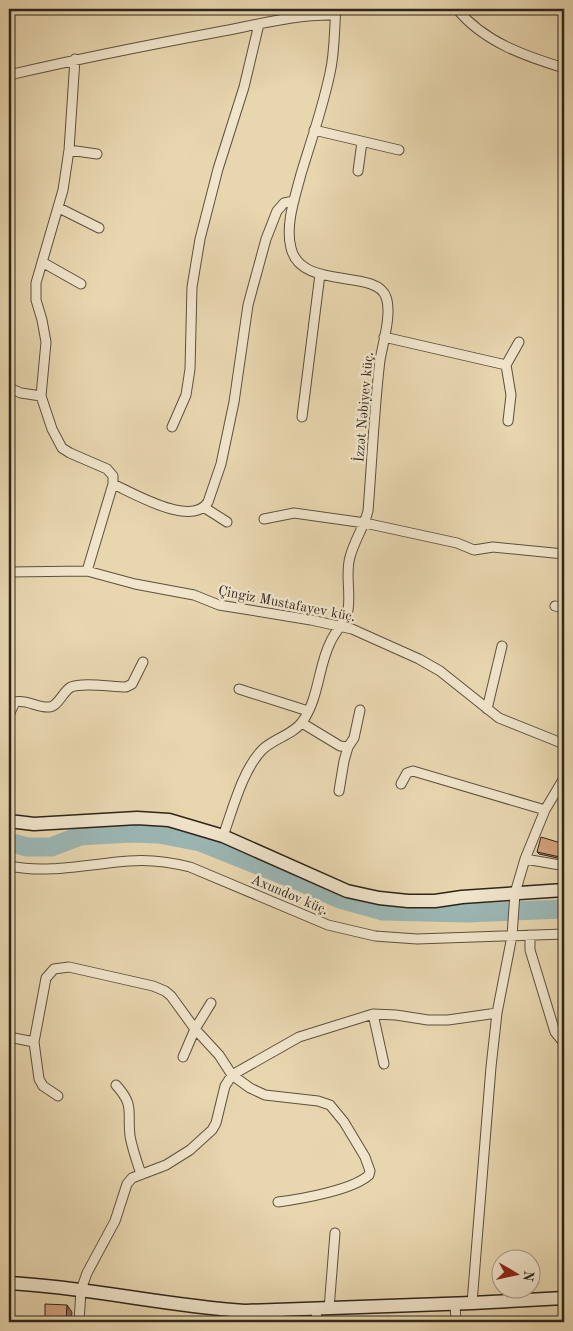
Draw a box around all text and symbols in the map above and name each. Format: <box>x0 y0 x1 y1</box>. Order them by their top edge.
street label: İzzət Nəbiyev küç. <box>349 351 376 463</box>
street label: Çingiz Mustafayev küç. <box>217 584 357 624</box>
street label: Axundov küç. <box>249 872 330 918</box>
north arrow <box>490 1248 540 1298</box>
text: N <box>520 1269 536 1283</box>

